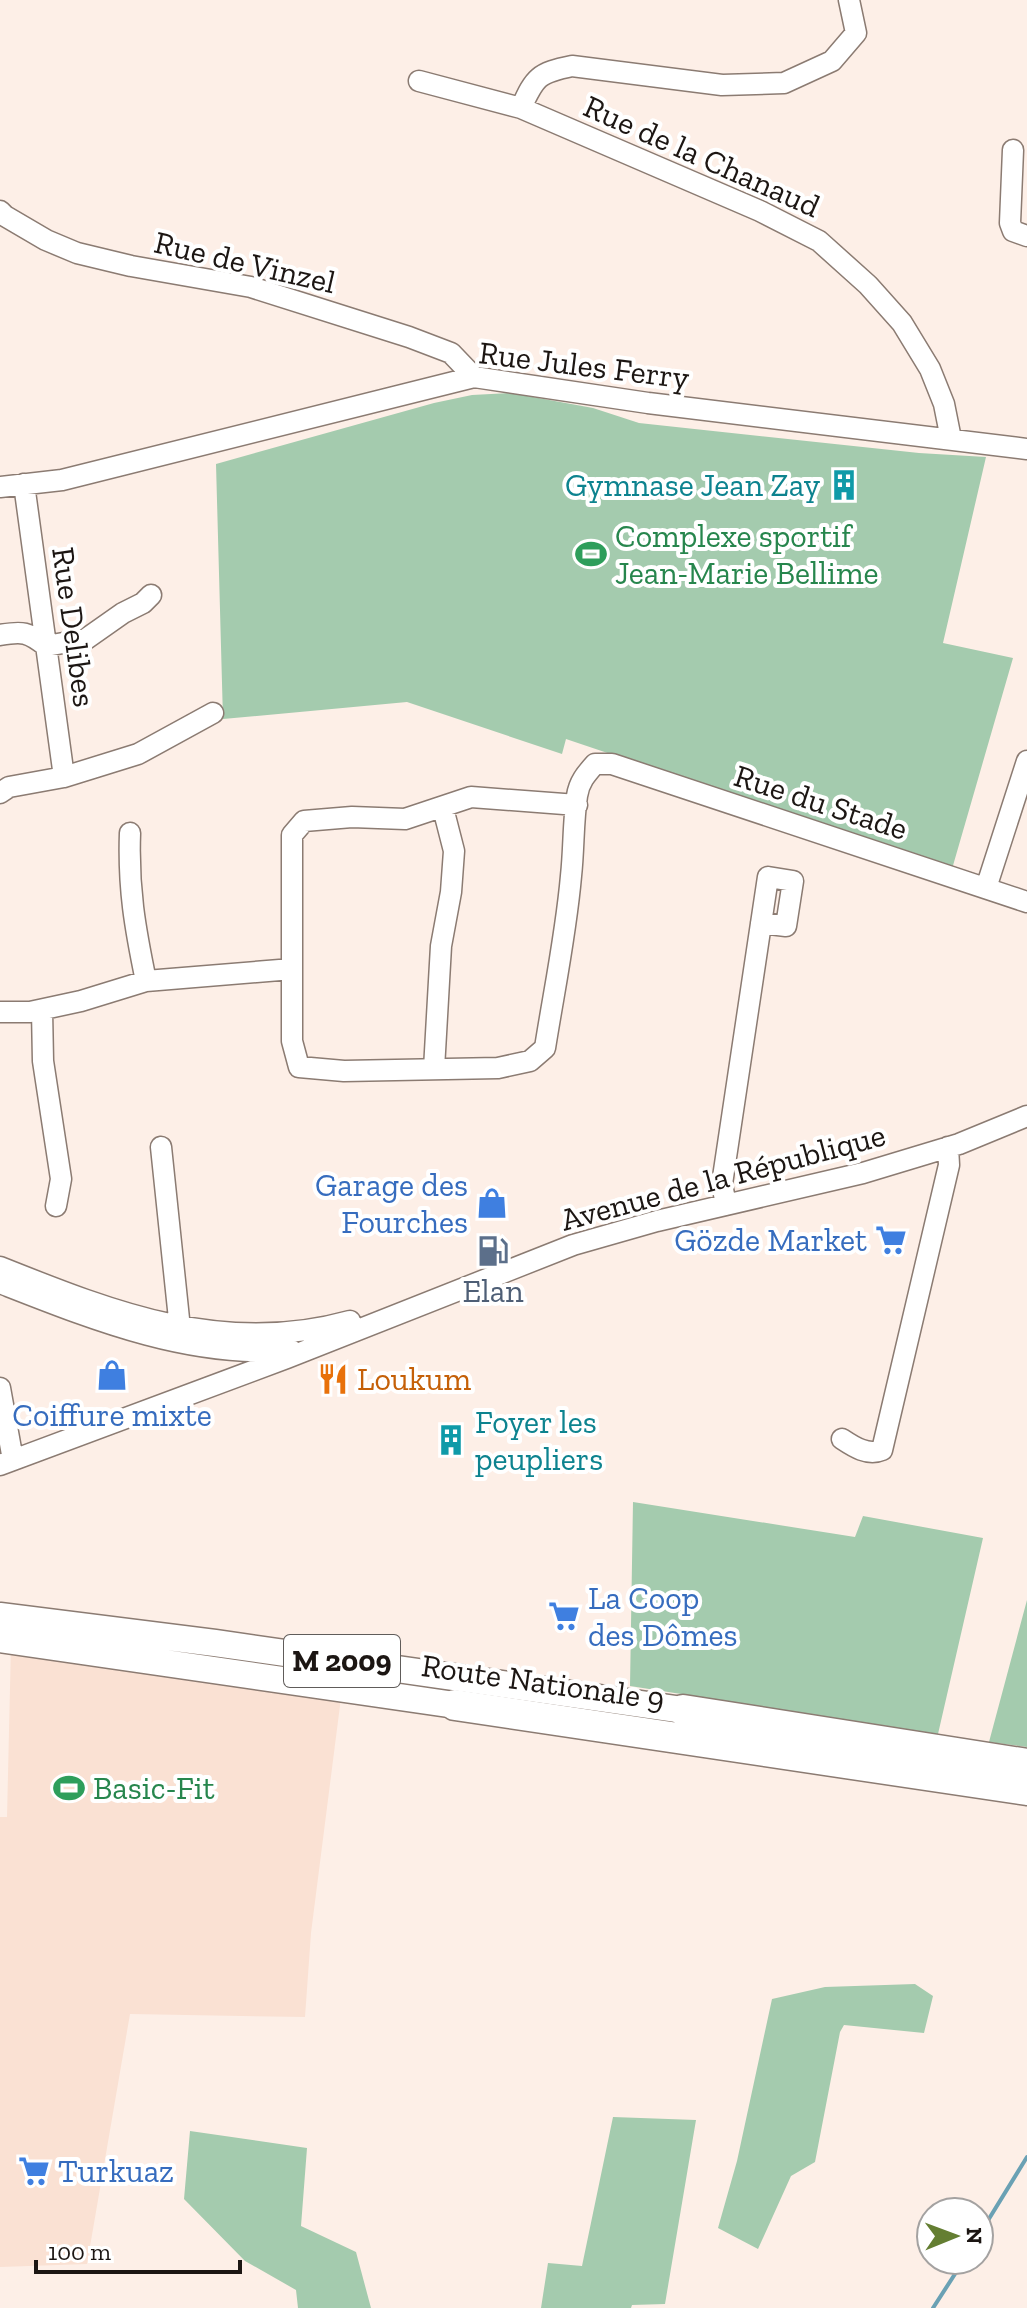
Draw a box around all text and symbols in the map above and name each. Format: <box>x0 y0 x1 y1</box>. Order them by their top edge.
street label: Rue de la Chanaud <box>578 87 826 225</box>
street label: Rue de Vinzel <box>151 223 339 301</box>
street label: Rue Jules Ferry <box>477 333 692 397</box>
place label: Gymnase Jean Zay <box>565 466 821 504</box>
building icon: Gymnase Jean Zay <box>827 468 861 502</box>
place label: Complexe sportif Jean-Marie Bellime <box>615 517 879 592</box>
sports icon: Complexe sportif Jean-Marie Bellime <box>574 537 608 571</box>
street label: Rue Delibes <box>44 545 104 709</box>
street label: Rue du Stade <box>730 756 912 848</box>
street label: Avenue de la République <box>557 1115 889 1239</box>
place label: Garage des Fourches <box>315 1166 468 1241</box>
shop icon: Garage des Fourches <box>475 1186 509 1220</box>
place label: Gözde Market <box>674 1221 867 1259</box>
supermarket icon: Gözde Market <box>874 1223 908 1257</box>
fuel station icon: Elan <box>476 1234 510 1268</box>
place label: Elan <box>462 1272 524 1310</box>
shop icon: Coiffure mixte <box>95 1358 129 1392</box>
place label: Loukum <box>357 1360 471 1398</box>
restaurant icon: Loukum <box>316 1362 350 1396</box>
place label: Coiffure mixte <box>12 1396 212 1434</box>
place label: Foyer les peupliers <box>475 1403 603 1478</box>
building icon: Foyer les peupliers <box>434 1423 468 1457</box>
place label: La Coop des Dômes <box>588 1579 738 1654</box>
supermarket icon: La Coop des Dômes <box>547 1599 581 1633</box>
road number: M 2009 <box>284 1635 400 1687</box>
street label: Route Nationale 9 <box>419 1646 667 1718</box>
place label: Basic-Fit <box>93 1769 215 1807</box>
sports icon: Basic-Fit <box>52 1771 86 1805</box>
place label: Turkuaz <box>58 2152 174 2190</box>
supermarket icon: Turkuaz <box>17 2154 51 2188</box>
north arrow <box>915 2196 995 2276</box>
scale bar <box>36 2224 240 2274</box>
text: N <box>961 2227 988 2245</box>
text: 100 m <box>48 2237 111 2266</box>

